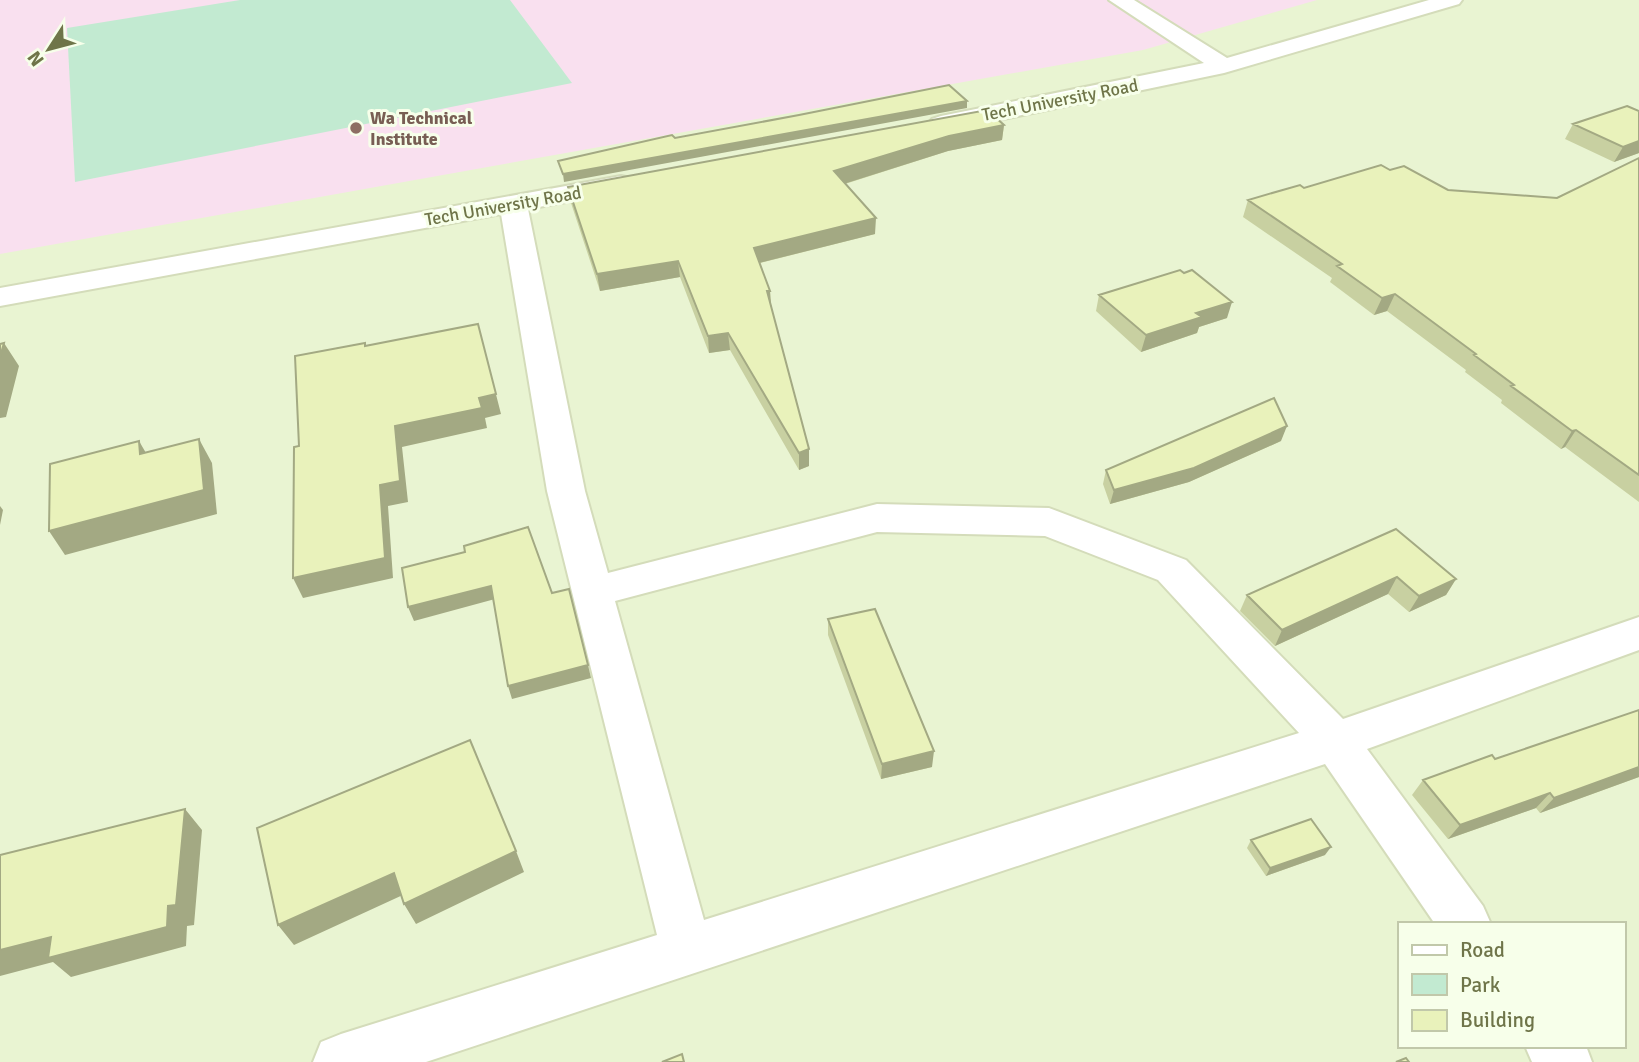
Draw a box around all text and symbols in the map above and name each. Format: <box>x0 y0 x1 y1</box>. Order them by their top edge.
north arrow <box>14 14 84 84</box>
text: N <box>22 46 50 71</box>
street label: Tech University Road <box>980 74 1140 126</box>
place label: Wa Technical Institute <box>370 107 473 150</box>
marker: Wa Technical Institute <box>348 120 364 136</box>
street label: Tech University Road <box>423 181 583 231</box>
legend <box>1398 922 1625 1048</box>
text: Road <box>1460 937 1505 963</box>
text: Park <box>1460 972 1501 998</box>
text: Building <box>1460 1007 1535 1033</box>

